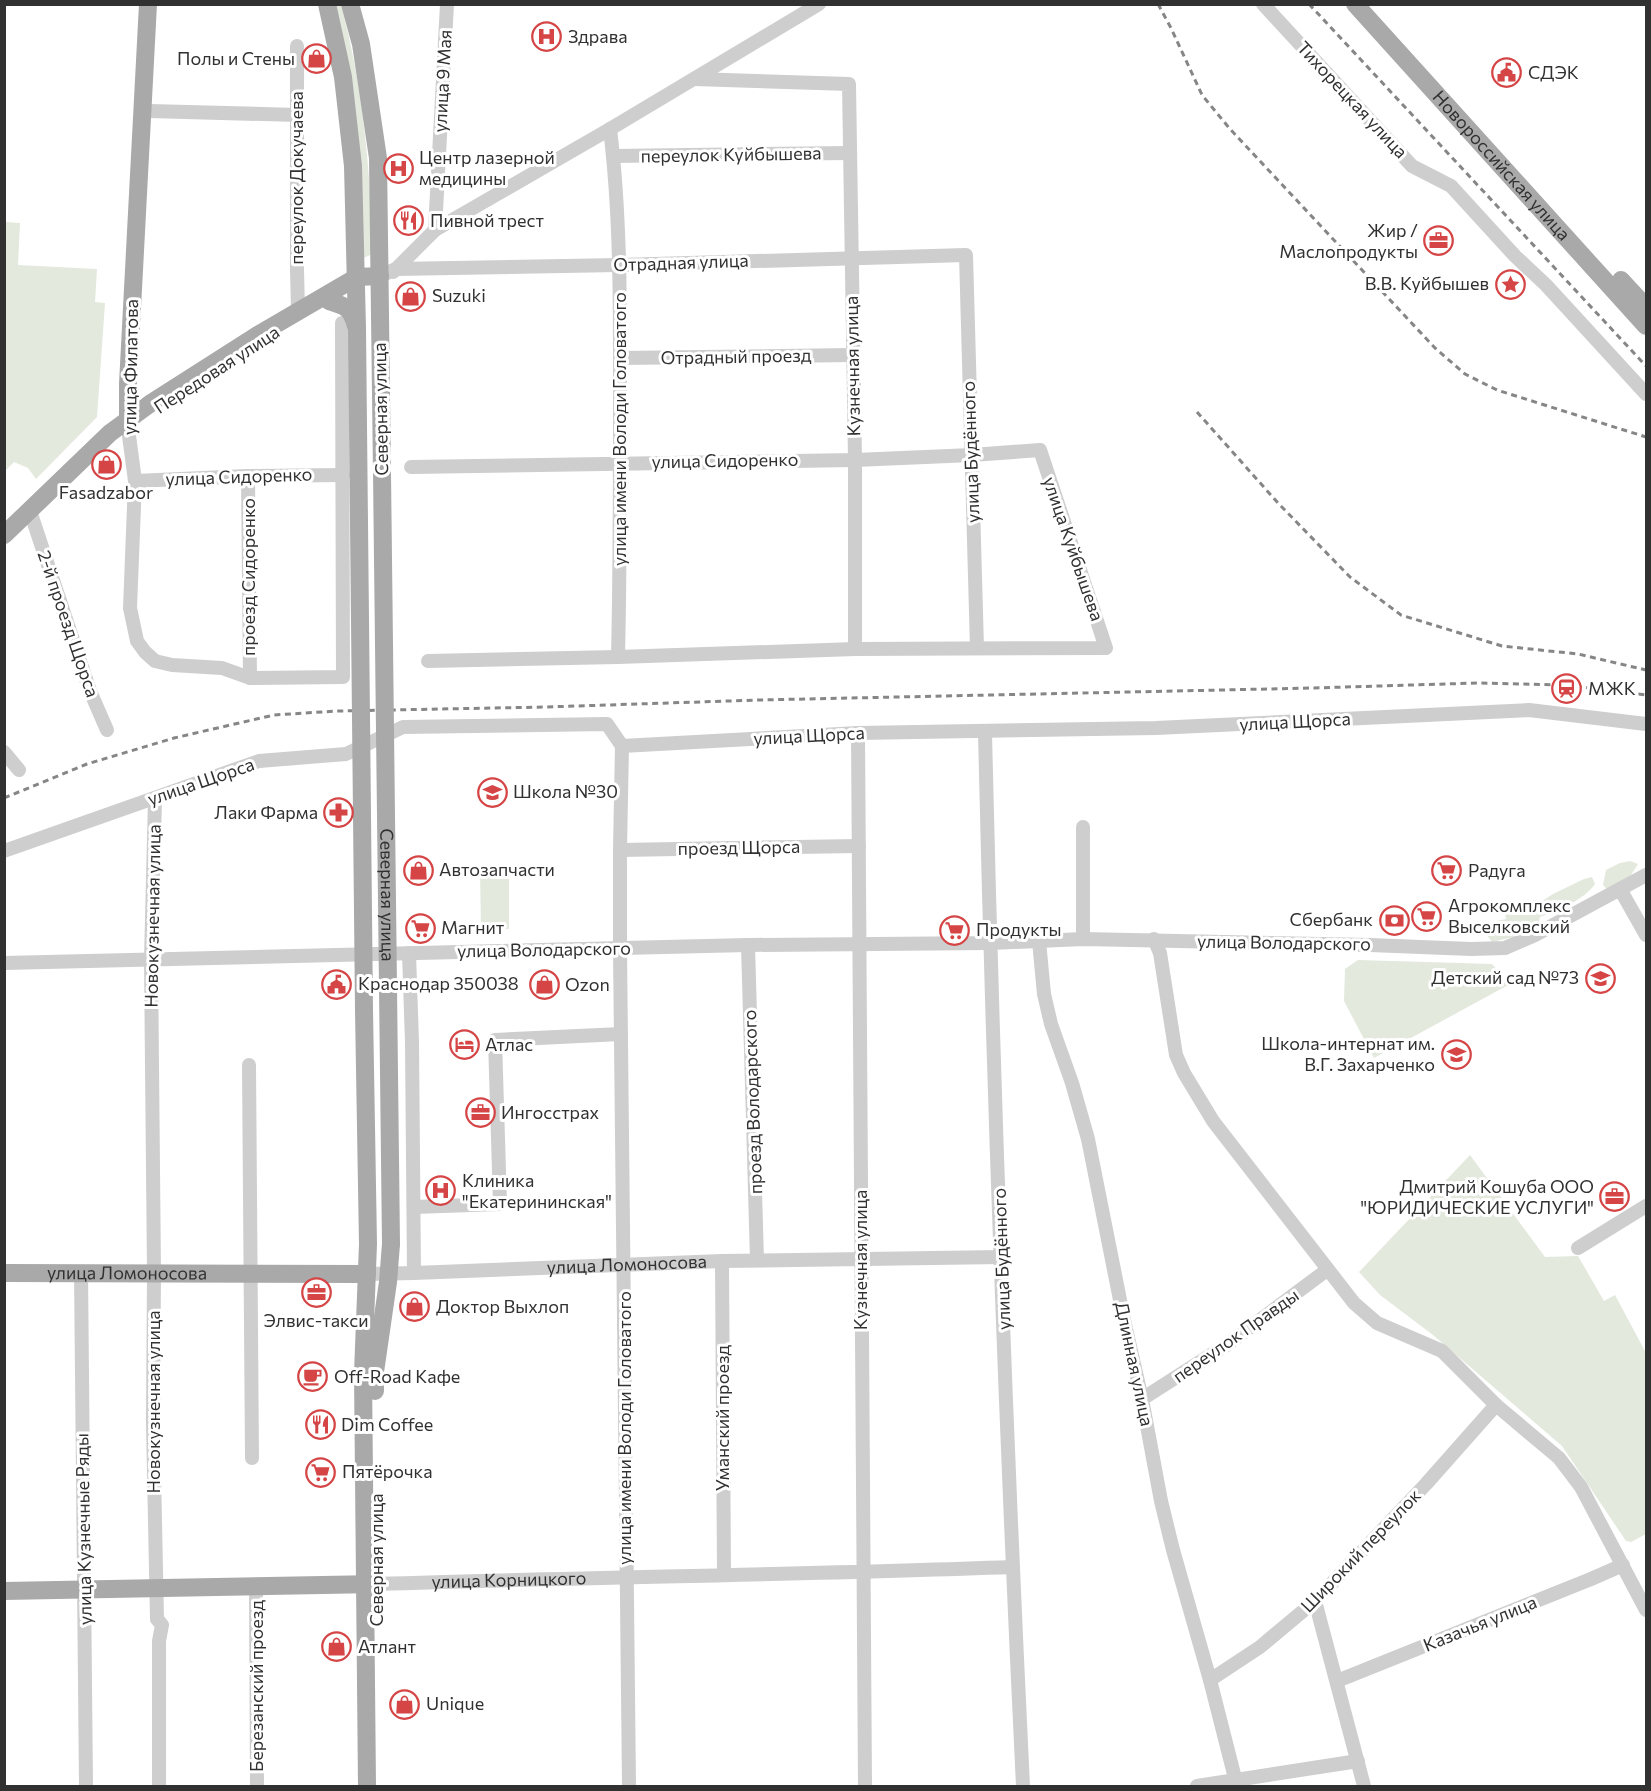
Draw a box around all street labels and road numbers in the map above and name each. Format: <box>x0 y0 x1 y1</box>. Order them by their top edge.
street label: улица 9 Мая <box>428 29 456 133</box>
street label: Тихорецкая улица <box>1293 36 1413 162</box>
street label: Новороссийская улица <box>1429 86 1575 245</box>
street label: переулок Докучаева <box>285 91 307 265</box>
street label: переулок Куйбышева <box>640 141 822 167</box>
street label: Отрадная улица <box>613 249 749 275</box>
street label: улица имени Володи Головатого <box>608 292 630 566</box>
street label: Кузнечная улица <box>840 296 864 436</box>
street label: улица Филатова <box>118 299 142 435</box>
street label: Передовая улица <box>150 320 283 418</box>
street label: Северная улица <box>368 342 392 476</box>
street label: Отрадный проезд <box>660 344 812 368</box>
street label: улица Будённого <box>957 381 983 523</box>
street label: улица Сидоренко <box>651 448 799 472</box>
street label: улица Сидоренко <box>165 462 313 490</box>
street label: улица Куйбышева <box>1039 474 1109 624</box>
street label: проезд Сидоренко <box>237 498 259 656</box>
street label: 2-й проезд Щорса <box>33 547 104 700</box>
street label: улица Щорса <box>1239 707 1351 735</box>
street label: улица Щорса <box>753 721 865 749</box>
street label: улица Щорса <box>144 753 257 810</box>
street label: Новокузнечная улица <box>139 824 165 1008</box>
street label: Северная улица <box>376 828 400 962</box>
street label: проезд Щорса <box>678 835 800 859</box>
street label: улица Володарского <box>1197 929 1371 955</box>
street label: улица Володарского <box>457 936 631 962</box>
street label: проезд Володарского <box>738 1009 766 1195</box>
street label: улица Будённого <box>988 1188 1014 1330</box>
street label: Кузнечная улица <box>849 1190 871 1330</box>
street label: улица Ломоносова <box>546 1250 707 1278</box>
street label: улица Ломоносова <box>47 1261 207 1284</box>
street label: переулок Правды <box>1168 1283 1303 1387</box>
street label: улица имени Володи Головатого <box>613 1291 635 1565</box>
street label: Длинная улица <box>1111 1299 1159 1428</box>
street label: Новокузнечная улица <box>142 1310 164 1494</box>
street label: Уманский проезд <box>711 1344 733 1491</box>
street label: улица Кузнечные Ряды <box>70 1433 96 1625</box>
street label: Широкий переулок <box>1296 1484 1425 1617</box>
street label: Северная улица <box>365 1493 387 1627</box>
street label: улица Корницкого <box>431 1566 587 1592</box>
street label: Казачья улица <box>1420 1590 1540 1656</box>
street label: Березанский проезд <box>245 1600 267 1772</box>

